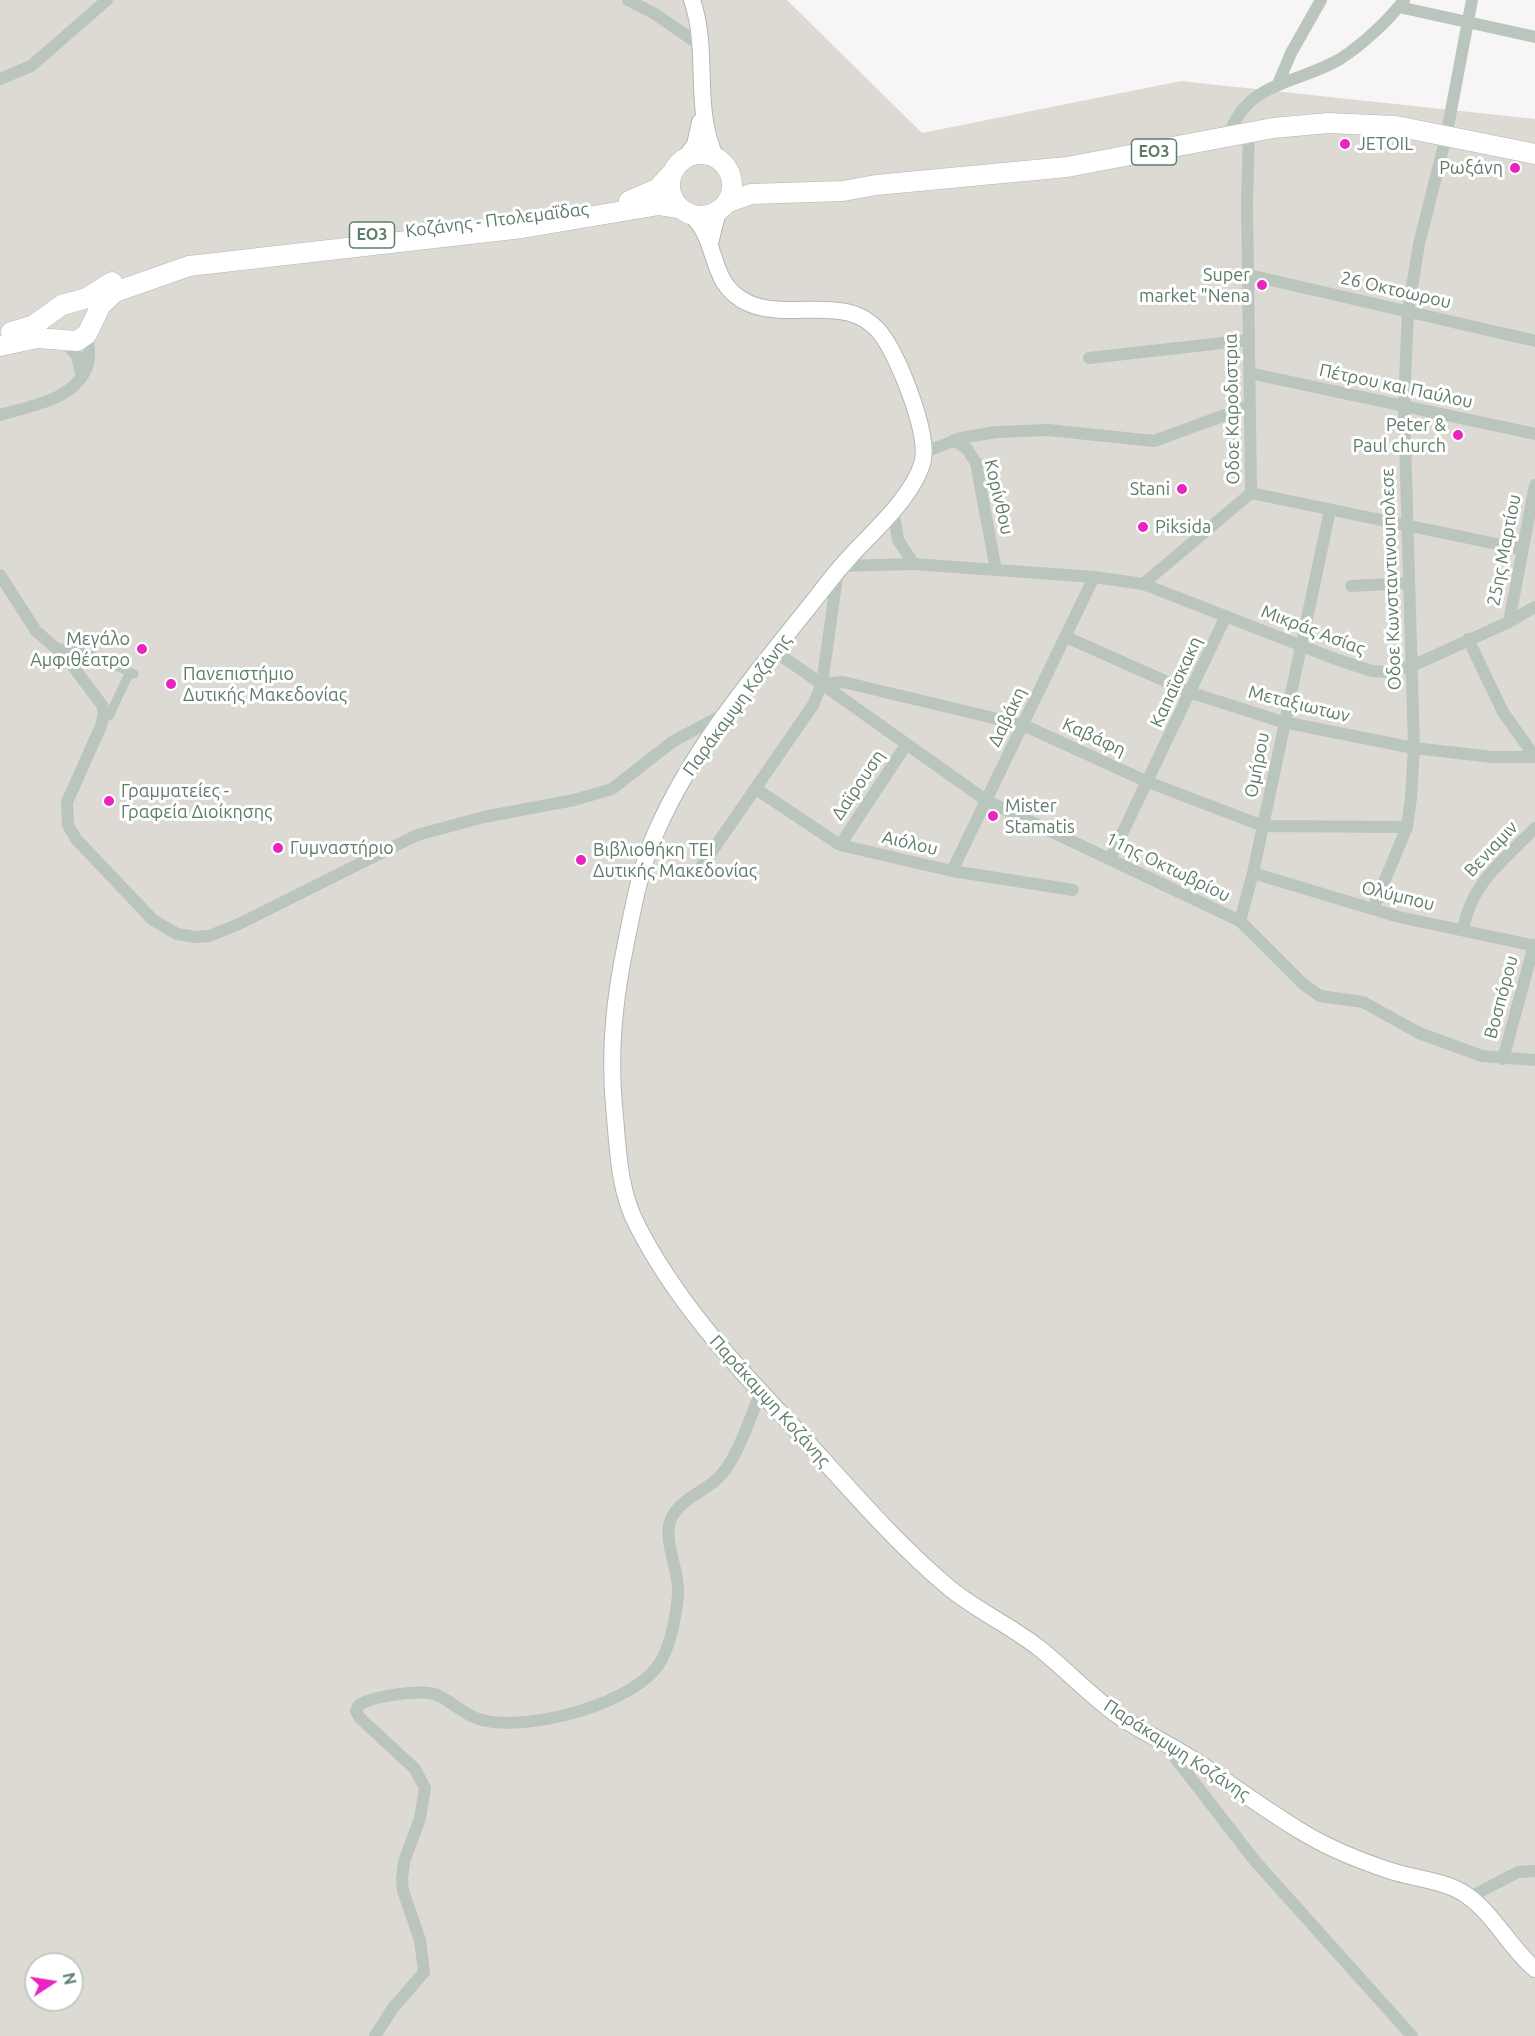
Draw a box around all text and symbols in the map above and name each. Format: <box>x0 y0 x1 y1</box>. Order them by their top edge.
place label: JETOIL <box>1357 133 1413 155</box>
marker: JETOIL <box>1338 137 1352 151</box>
road number: ΕΟ3 <box>1132 139 1176 165</box>
place label: Ρωξάνη <box>1439 157 1503 179</box>
marker: Ρωξάνη <box>1508 161 1522 175</box>
street label: Κοζάνης - Πτολεμαΐδας <box>404 198 590 242</box>
road number: ΕΟ3 <box>350 222 394 248</box>
place label: Super market "Nena <box>1139 264 1250 306</box>
street label: 26 Οκτοωρου <box>1339 267 1453 313</box>
marker: Super market "Nena <box>1255 278 1269 292</box>
street label: Oδοε Καροδιστρια <box>1220 333 1244 485</box>
street label: Πέτρου και Παύλου <box>1317 359 1475 413</box>
place label: Peter & Paul church <box>1353 414 1446 456</box>
marker: Peter & Paul church <box>1451 428 1465 442</box>
street label: Κορίνθου <box>980 457 1018 537</box>
street label: Oδοε Κωνσταντινουπολεσε <box>1376 467 1406 691</box>
place label: Stani <box>1130 478 1170 500</box>
marker: Stani <box>1175 482 1189 496</box>
street label: 25ης Μαρτίου <box>1483 492 1525 608</box>
place label: Piksida <box>1155 516 1211 538</box>
marker: Piksida <box>1136 520 1150 534</box>
street label: Μικράς Ασίας <box>1258 600 1368 660</box>
place label: Μεγάλο Αμφιθέατρο <box>30 628 130 670</box>
street label: Παράκαμψη Κοζάνης <box>678 630 796 780</box>
street label: Καπαΐσκακη <box>1146 633 1206 731</box>
marker: Μεγάλο Αμφιθέατρο <box>135 642 149 656</box>
place label: Πανεπιστήμιο Δυτικής Μακεδονίας <box>183 663 347 706</box>
marker: Πανεπιστήμιο Δυτικής Μακεδονίας <box>164 677 178 691</box>
street label: Μεταξιωτων <box>1246 681 1352 727</box>
street label: Δαβάκη <box>983 684 1031 750</box>
street label: Καβάφη <box>1059 713 1129 761</box>
street label: Ομήρου <box>1240 731 1274 799</box>
street label: Δαϊρουση <box>827 746 889 824</box>
place label: Γραμματείες - Γραφεία Διοίκησης <box>121 780 272 822</box>
marker: Γραμματείες - Γραφεία Διοίκησης <box>102 794 116 808</box>
place label: Mister Stamatis <box>1005 795 1075 838</box>
marker: Mister Stamatis <box>986 809 1000 823</box>
street label: Βενιαμιν <box>1460 817 1522 881</box>
street label: Αιόλου <box>880 826 940 860</box>
street label: 11ης Οκτωβρίου <box>1102 827 1234 907</box>
place label: Γυμναστήριο <box>290 837 394 859</box>
place label: Βιβλιοθήκη ΤΕΙ Δυτικής Μακεδονίας <box>593 839 757 882</box>
marker: Γυμναστήριο <box>271 841 285 855</box>
marker: Βιβλιοθήκη ΤΕΙ Δυτικής Μακεδονίας <box>574 853 588 867</box>
street label: Ολύμπου <box>1359 877 1437 915</box>
street label: Βοσπόρου <box>1480 953 1522 1041</box>
street label: Παράκαμψη Κοζάνης <box>705 1331 835 1471</box>
street label: Παράκαμψη Κοζάνης <box>1100 1695 1254 1805</box>
north arrow <box>24 1952 84 2012</box>
text: N <box>60 1971 80 1986</box>

